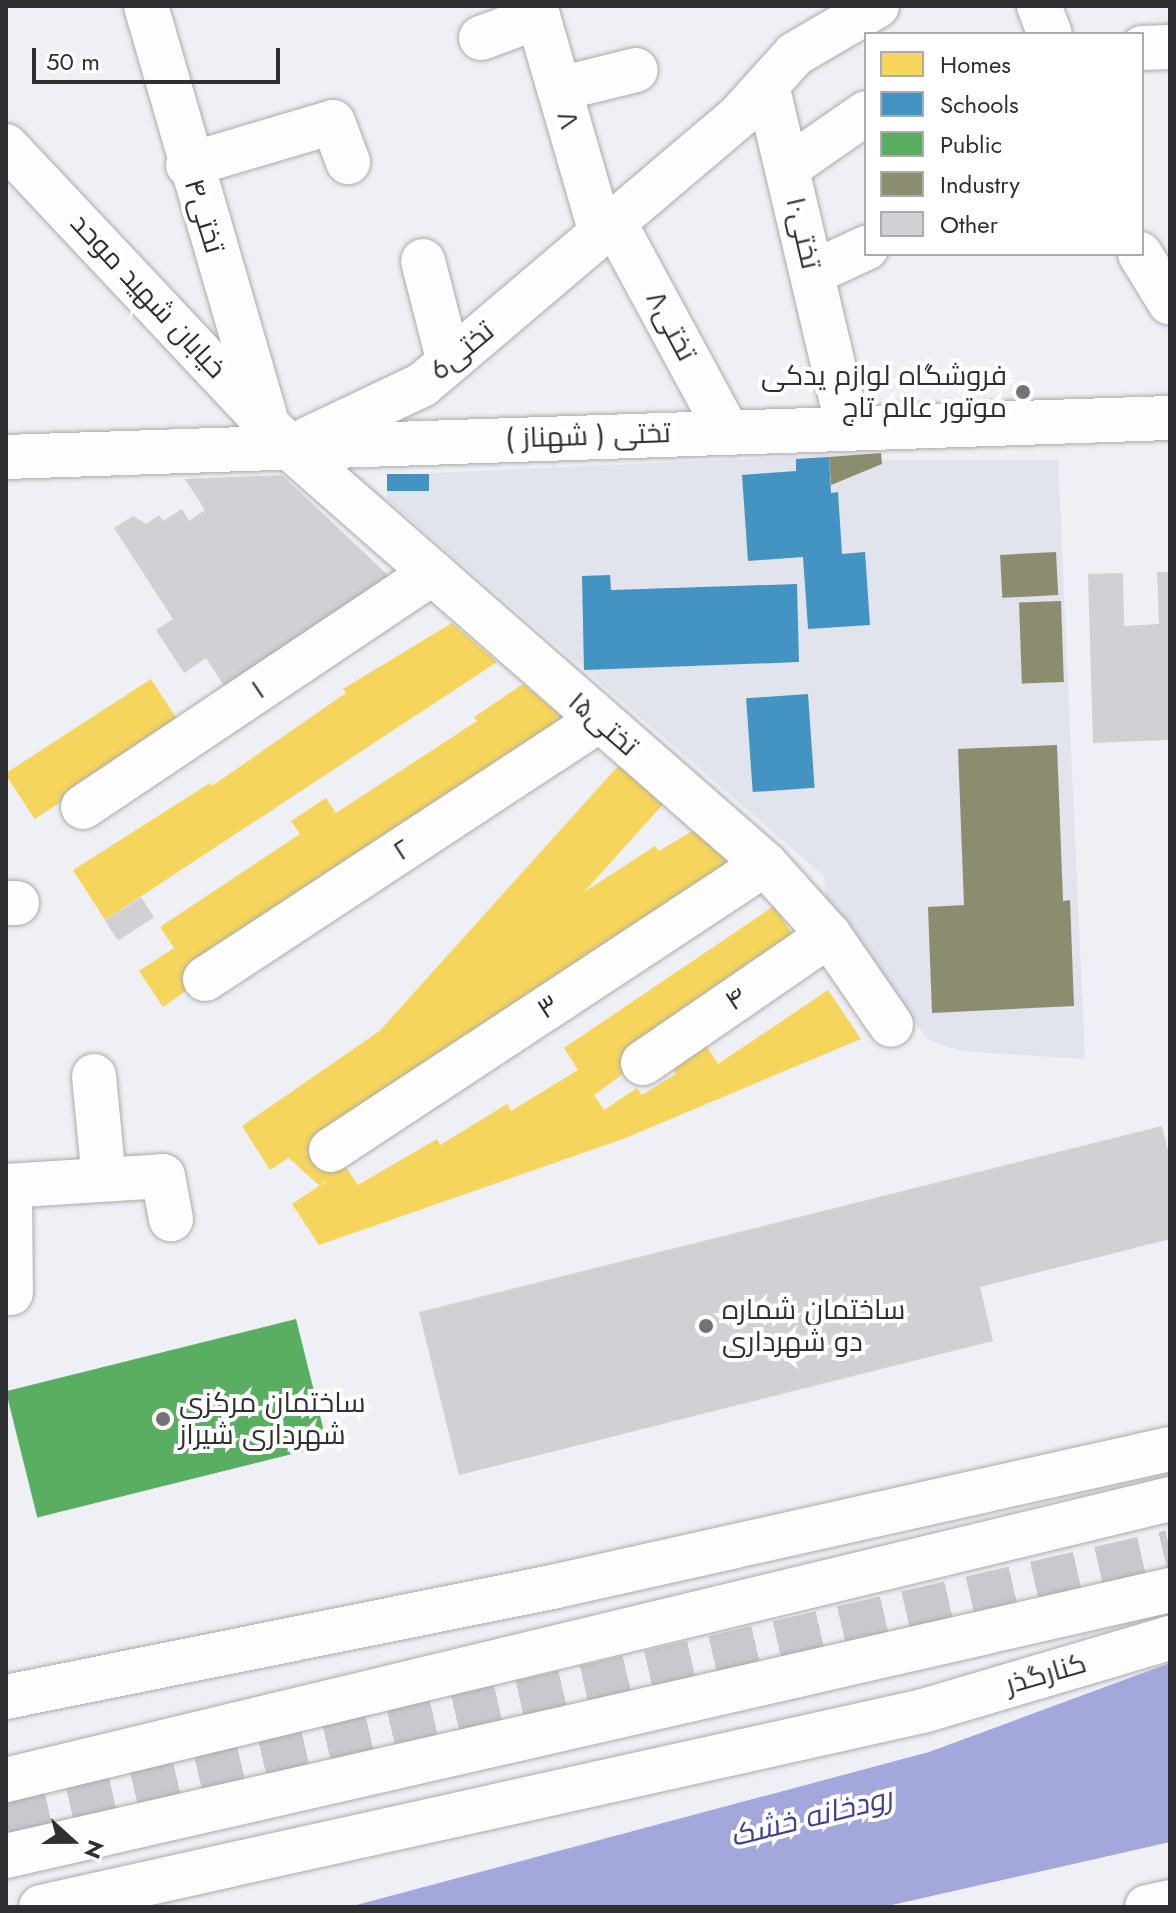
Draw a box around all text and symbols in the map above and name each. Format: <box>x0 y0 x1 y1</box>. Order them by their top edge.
scale bar <box>36 32 284 82</box>
legend <box>864 32 1144 256</box>
text: 50 m <box>46 44 100 79</box>
text: Homes <box>940 47 1011 82</box>
text: Schools <box>940 87 1019 122</box>
street label: ۸ <box>549 107 587 133</box>
text: Public <box>940 127 1002 162</box>
text: Industry <box>940 167 1020 202</box>
street label: تختی۴ <box>177 175 231 257</box>
street label: تختی۱۰ <box>778 194 828 272</box>
street label: خیابان شهید موحد <box>63 207 233 385</box>
text: Other <box>940 207 998 242</box>
street label: تختی۸ <box>639 285 703 367</box>
street label: 6تختی <box>423 315 501 387</box>
place label: فروشگاه لوازم یدکی موتور عالم تاج <box>761 359 1007 425</box>
marker: فروشگاه لوازم یدکی موتور عالم تاج <box>1014 383 1032 401</box>
street label: تختی ( شهناز ) <box>505 416 671 456</box>
street label: ۱ <box>245 674 271 706</box>
street label: تختی۱۵ <box>561 685 645 763</box>
street label: ۲ <box>387 832 417 868</box>
street label: ۴ <box>719 980 753 1018</box>
street label: ۳ <box>531 988 565 1026</box>
place label: ساختمان شماره دو شهرداری <box>722 1293 905 1359</box>
marker: ساختمان شماره دو شهرداری <box>697 1317 715 1335</box>
place label: ساختمان مرکزی شهرداری شیراز <box>179 1386 366 1452</box>
marker: ساختمان مرکزی شهرداری شیراز <box>154 1410 172 1428</box>
street label: کنارگذر <box>1002 1646 1090 1702</box>
water label: رودخانه خشک <box>726 1780 896 1854</box>
north arrow <box>32 1801 112 1881</box>
text: N <box>76 1836 112 1863</box>

